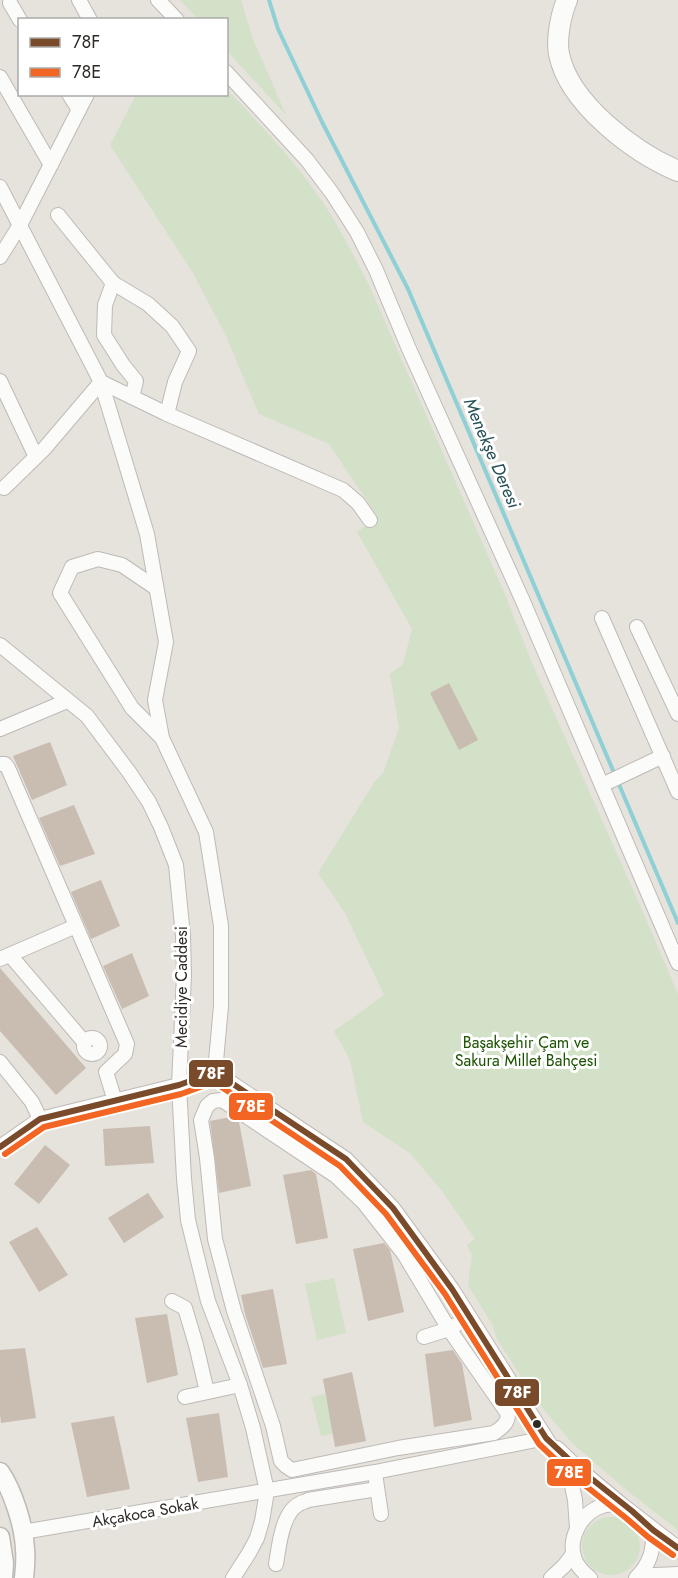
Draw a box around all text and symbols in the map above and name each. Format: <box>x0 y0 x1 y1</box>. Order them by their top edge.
legend <box>18 18 228 96</box>
text: 78F <box>72 29 100 55</box>
text: 78E <box>72 59 101 85</box>
water label: Menekşe Deresi <box>457 394 527 513</box>
street label: Mecidiye Caddesi <box>170 926 193 1048</box>
park label: Başakşehir Çam ve Sakura Millet Bahçesi <box>455 1031 597 1072</box>
line badge: 78F <box>188 1059 234 1088</box>
text: 78F <box>197 1062 225 1085</box>
line badge: 78E <box>228 1092 274 1121</box>
text: 78E <box>236 1095 266 1118</box>
line badge: 78F <box>494 1378 540 1407</box>
text: 78F <box>503 1381 531 1404</box>
unlabelled marker <box>531 1418 543 1430</box>
line badge: 78E <box>546 1458 592 1487</box>
text: 78E <box>554 1461 584 1484</box>
street label: Akçakoca Sokak <box>90 1492 201 1533</box>

